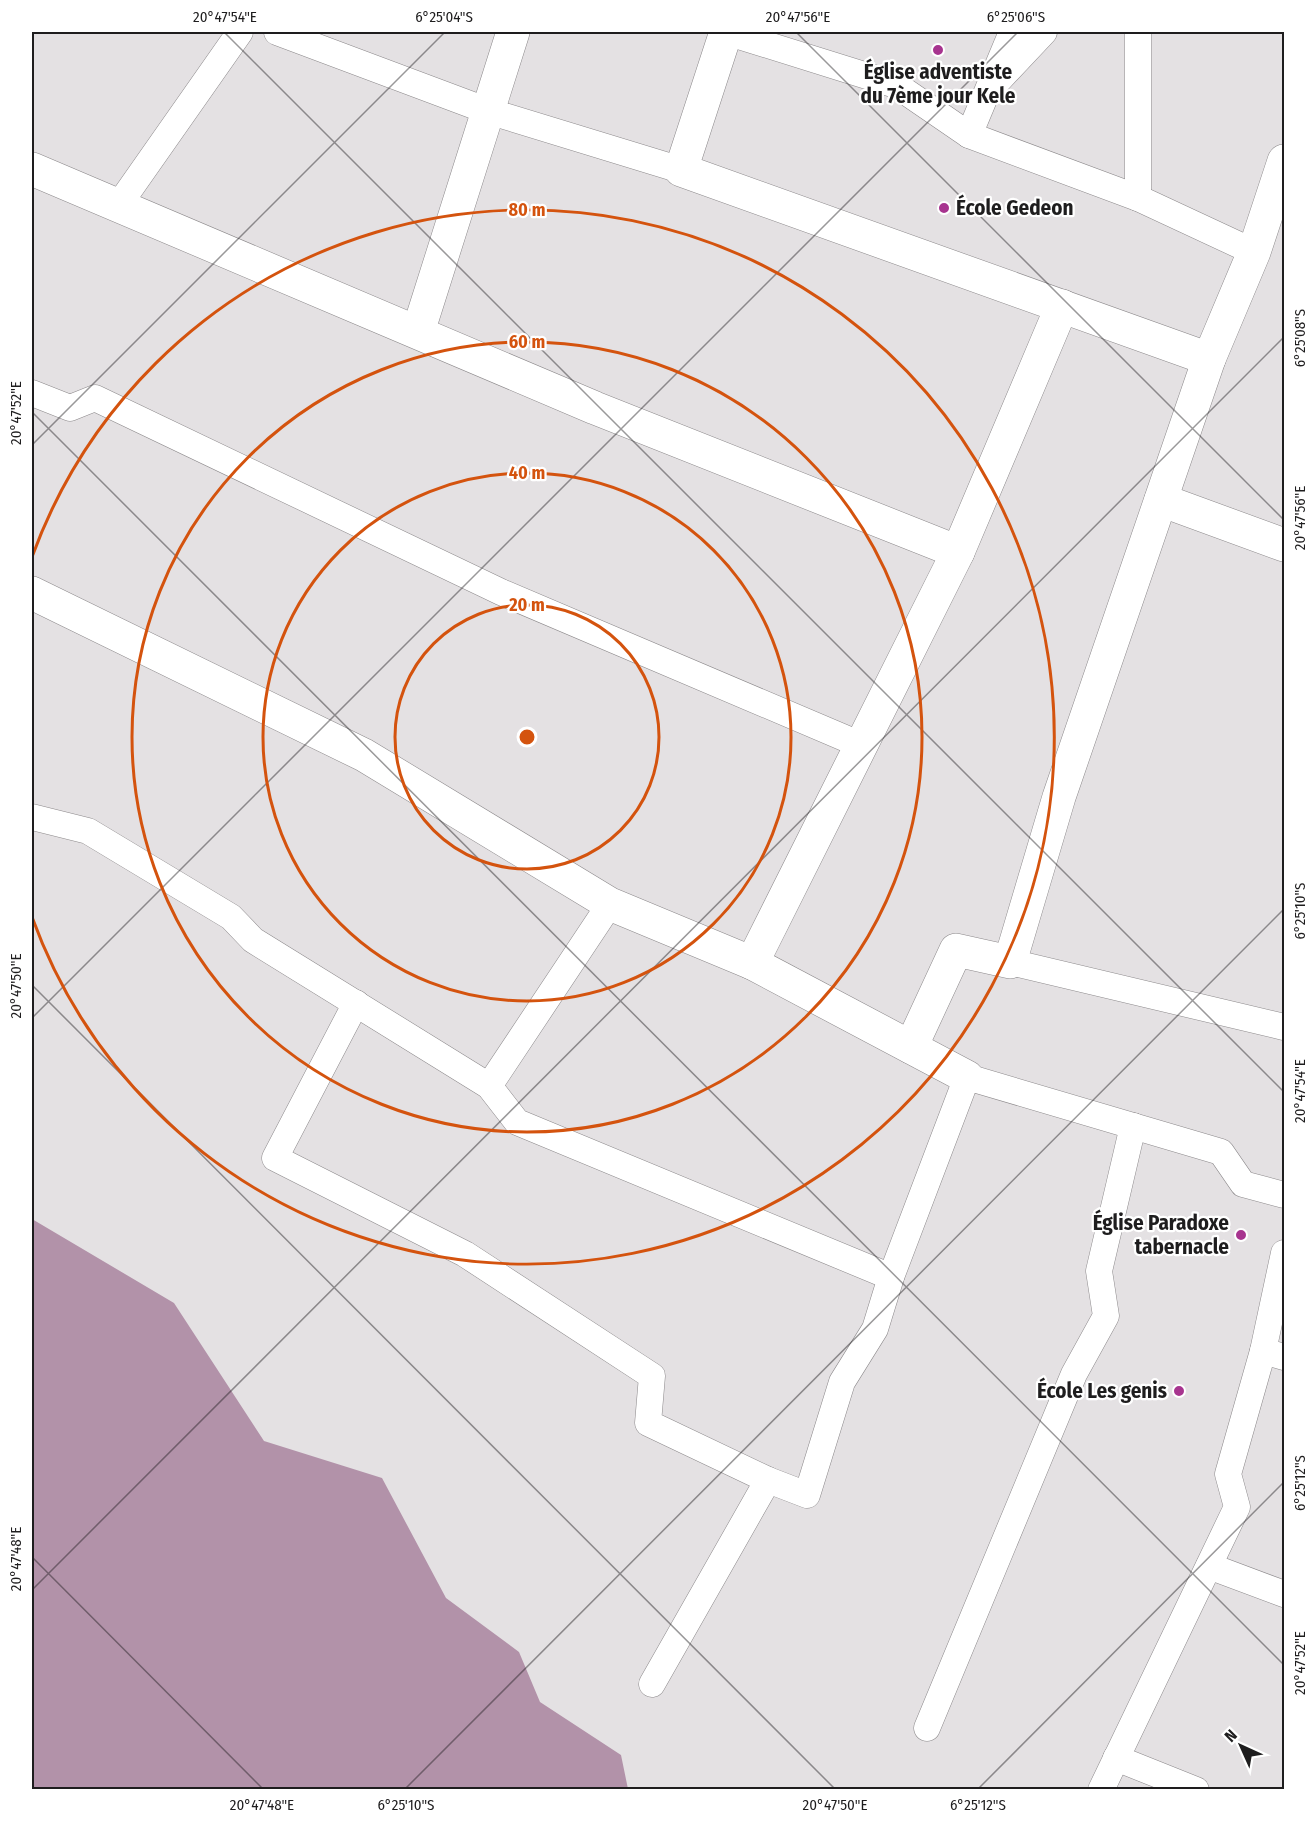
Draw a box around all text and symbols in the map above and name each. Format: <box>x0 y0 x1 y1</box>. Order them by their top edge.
text: 20°47'54"E <box>193 8 257 26</box>
text: 6°25'04"S <box>415 8 473 26</box>
text: 20°47'56"E <box>766 8 830 26</box>
text: 6°25'06"S <box>987 8 1045 26</box>
marker: Église adventiste du 7ème jour Kele <box>931 43 945 57</box>
place label: Église adventiste du 7ème jour Kele <box>860 58 1016 109</box>
place label: École Gedeon <box>956 194 1073 221</box>
text: 80 m <box>509 199 545 221</box>
marker: École Gedeon <box>937 201 951 215</box>
text: 6°25'08"S <box>1291 309 1309 367</box>
text: 60 m <box>509 331 545 353</box>
text: 20°47'52"E <box>7 381 25 445</box>
text: 40 m <box>509 462 545 484</box>
text: 20°47'56"E <box>1291 486 1309 550</box>
text: 20 m <box>508 594 545 616</box>
centre of rings <box>517 727 537 747</box>
text: 6°25'10"S <box>1291 882 1309 940</box>
text: 20°47'50"E <box>7 954 25 1018</box>
text: 20°47'54"E <box>1291 1059 1309 1123</box>
place label: Église Paradoxe tabernacle <box>1093 1209 1229 1260</box>
marker: Église Paradoxe tabernacle <box>1234 1228 1248 1242</box>
place label: École Les genis <box>1037 1377 1167 1404</box>
marker: École Les genis <box>1172 1384 1186 1398</box>
text: 6°25'12"S <box>1291 1455 1309 1511</box>
text: 20°47'48"E <box>7 1527 25 1591</box>
text: 20°47'52"E <box>1291 1631 1309 1695</box>
north arrow <box>1211 1716 1271 1776</box>
text: N <box>1221 1726 1241 1746</box>
text: 20°47'48"E <box>230 1796 294 1814</box>
text: 6°25'10"S <box>377 1796 435 1814</box>
text: 20°47'50"E <box>803 1796 867 1814</box>
text: 6°25'12"S <box>950 1796 1006 1814</box>

